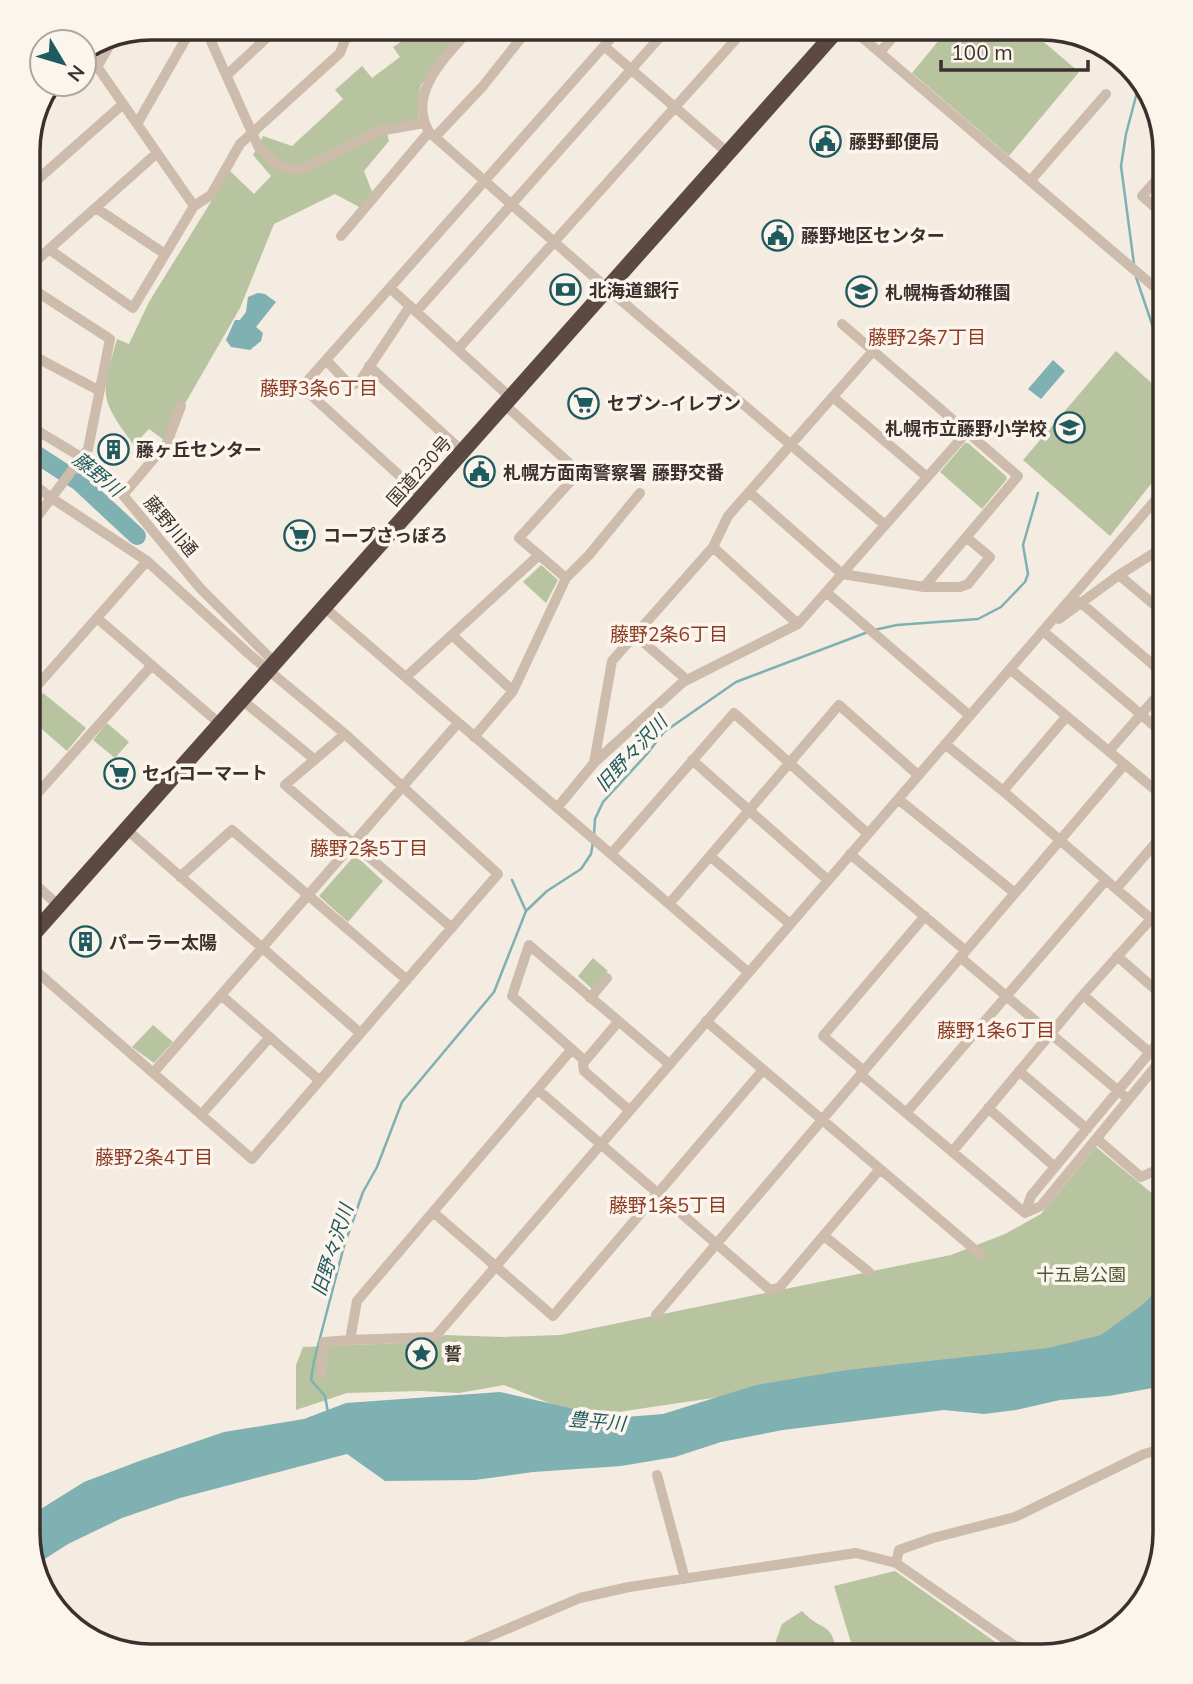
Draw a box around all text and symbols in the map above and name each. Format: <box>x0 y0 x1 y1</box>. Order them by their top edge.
north arrow <box>28 28 98 98</box>
scale bar <box>941 28 1088 72</box>
text: 100 m <box>951 39 1013 65</box>
text: N <box>63 60 90 87</box>
public building icon: 藤野郵便局 <box>809 124 843 158</box>
place label: 藤野郵便局 <box>849 130 939 153</box>
public building icon: 藤野地区センター <box>761 218 795 252</box>
place label: 藤野地区センター <box>801 224 945 247</box>
bank icon: 北海道銀行 <box>549 273 583 307</box>
school or university icon: 札幌梅香幼稚園 <box>845 275 879 309</box>
place label: 北海道銀行 <box>589 279 679 302</box>
place label: 札幌梅香幼稚園 <box>885 281 1011 304</box>
district label: 藤野2条7丁目 <box>868 325 986 349</box>
district label: 藤野3条6丁目 <box>260 376 378 400</box>
supermarket icon: セブン-イレブン <box>567 386 601 420</box>
place label: セブン-イレブン <box>607 392 741 415</box>
school or university icon: 札幌市立藤野小学校 <box>1053 411 1087 445</box>
place label: 札幌市立藤野小学校 <box>885 417 1047 440</box>
street label: 国道230号 <box>382 431 456 511</box>
building icon: 藤ヶ丘センター <box>96 432 130 466</box>
place label: 藤ヶ丘センター <box>136 438 262 461</box>
water label: 藤野川 <box>68 447 129 503</box>
public building icon: 札幌方面南警察署 藤野交番 <box>463 455 497 489</box>
place label: 札幌方面南警察署 藤野交番 <box>503 461 724 484</box>
street label: 藤野川通 <box>139 491 203 561</box>
supermarket icon: コープさっぽろ <box>283 518 317 552</box>
place label: コープさっぽろ <box>323 524 448 547</box>
district label: 藤野2条6丁目 <box>610 622 728 646</box>
water label: 旧野々沢川 <box>590 709 674 796</box>
supermarket icon: セイコーマート <box>102 756 136 790</box>
place label: セイコーマート <box>142 762 268 785</box>
district label: 藤野2条5丁目 <box>310 836 428 860</box>
building icon: パーラー太陽 <box>69 925 103 959</box>
place label: パーラー太陽 <box>109 931 217 954</box>
district label: 藤野1条6丁目 <box>937 1018 1055 1042</box>
district label: 藤野2条4丁目 <box>95 1145 213 1169</box>
district label: 藤野1条5丁目 <box>609 1193 727 1217</box>
water label: 旧野々沢川 <box>306 1199 359 1299</box>
park label: 十五島公園 <box>1036 1263 1126 1286</box>
place icon: 誓 <box>404 1336 438 1370</box>
place label: 誓 <box>444 1342 462 1365</box>
water label: 豊平川 <box>568 1407 628 1436</box>

